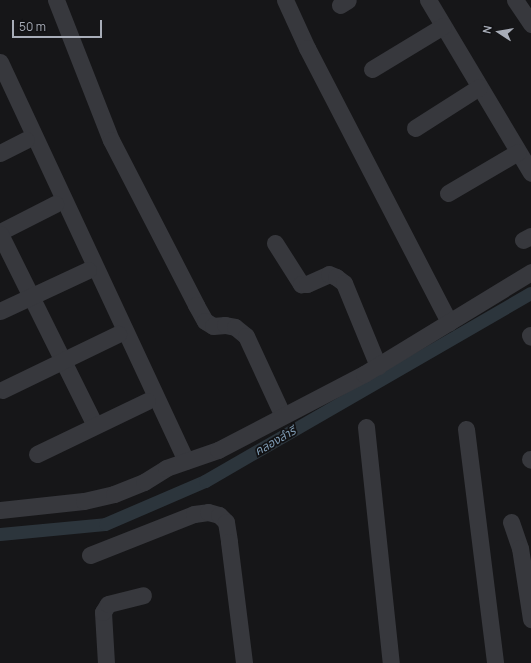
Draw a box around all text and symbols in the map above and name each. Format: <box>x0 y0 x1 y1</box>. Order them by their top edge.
scale bar <box>14 12 104 38</box>
north arrow <box>479 12 519 52</box>
text: 50 m <box>19 18 46 35</box>
text: N <box>479 24 495 35</box>
water label: คลองลำรี <box>252 423 298 459</box>

